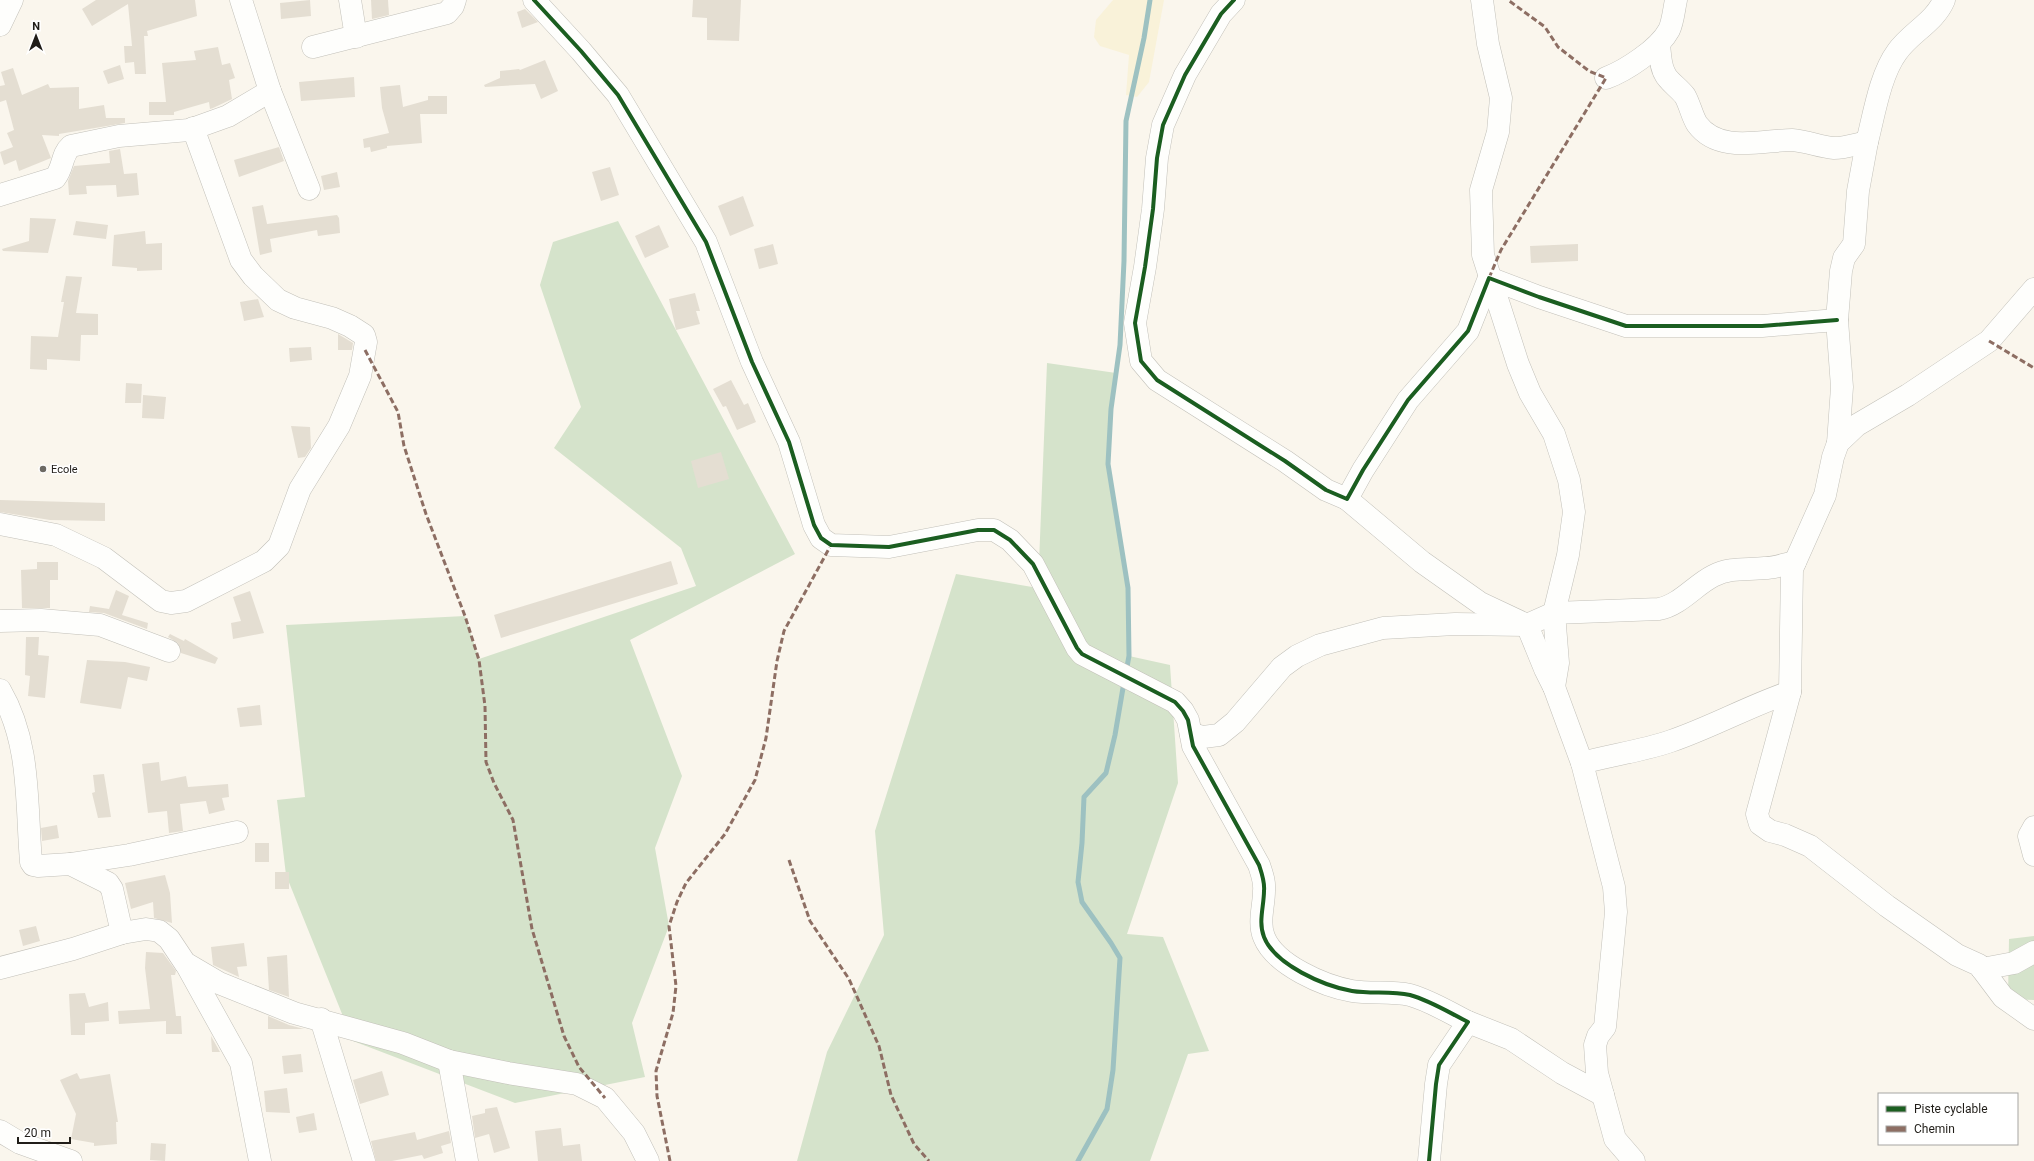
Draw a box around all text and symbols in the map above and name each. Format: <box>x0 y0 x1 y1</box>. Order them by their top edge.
north arrow <box>16 16 56 56</box>
text: N <box>32 20 40 33</box>
place label: Ecole <box>51 463 78 476</box>
marker: Ecole <box>38 464 48 474</box>
legend <box>1878 1093 2018 1145</box>
text: Piste cyclable <box>1914 1102 1988 1116</box>
scale bar <box>18 1119 70 1145</box>
text: Chemin <box>1914 1122 1955 1136</box>
text: 20 m <box>24 1126 51 1140</box>

